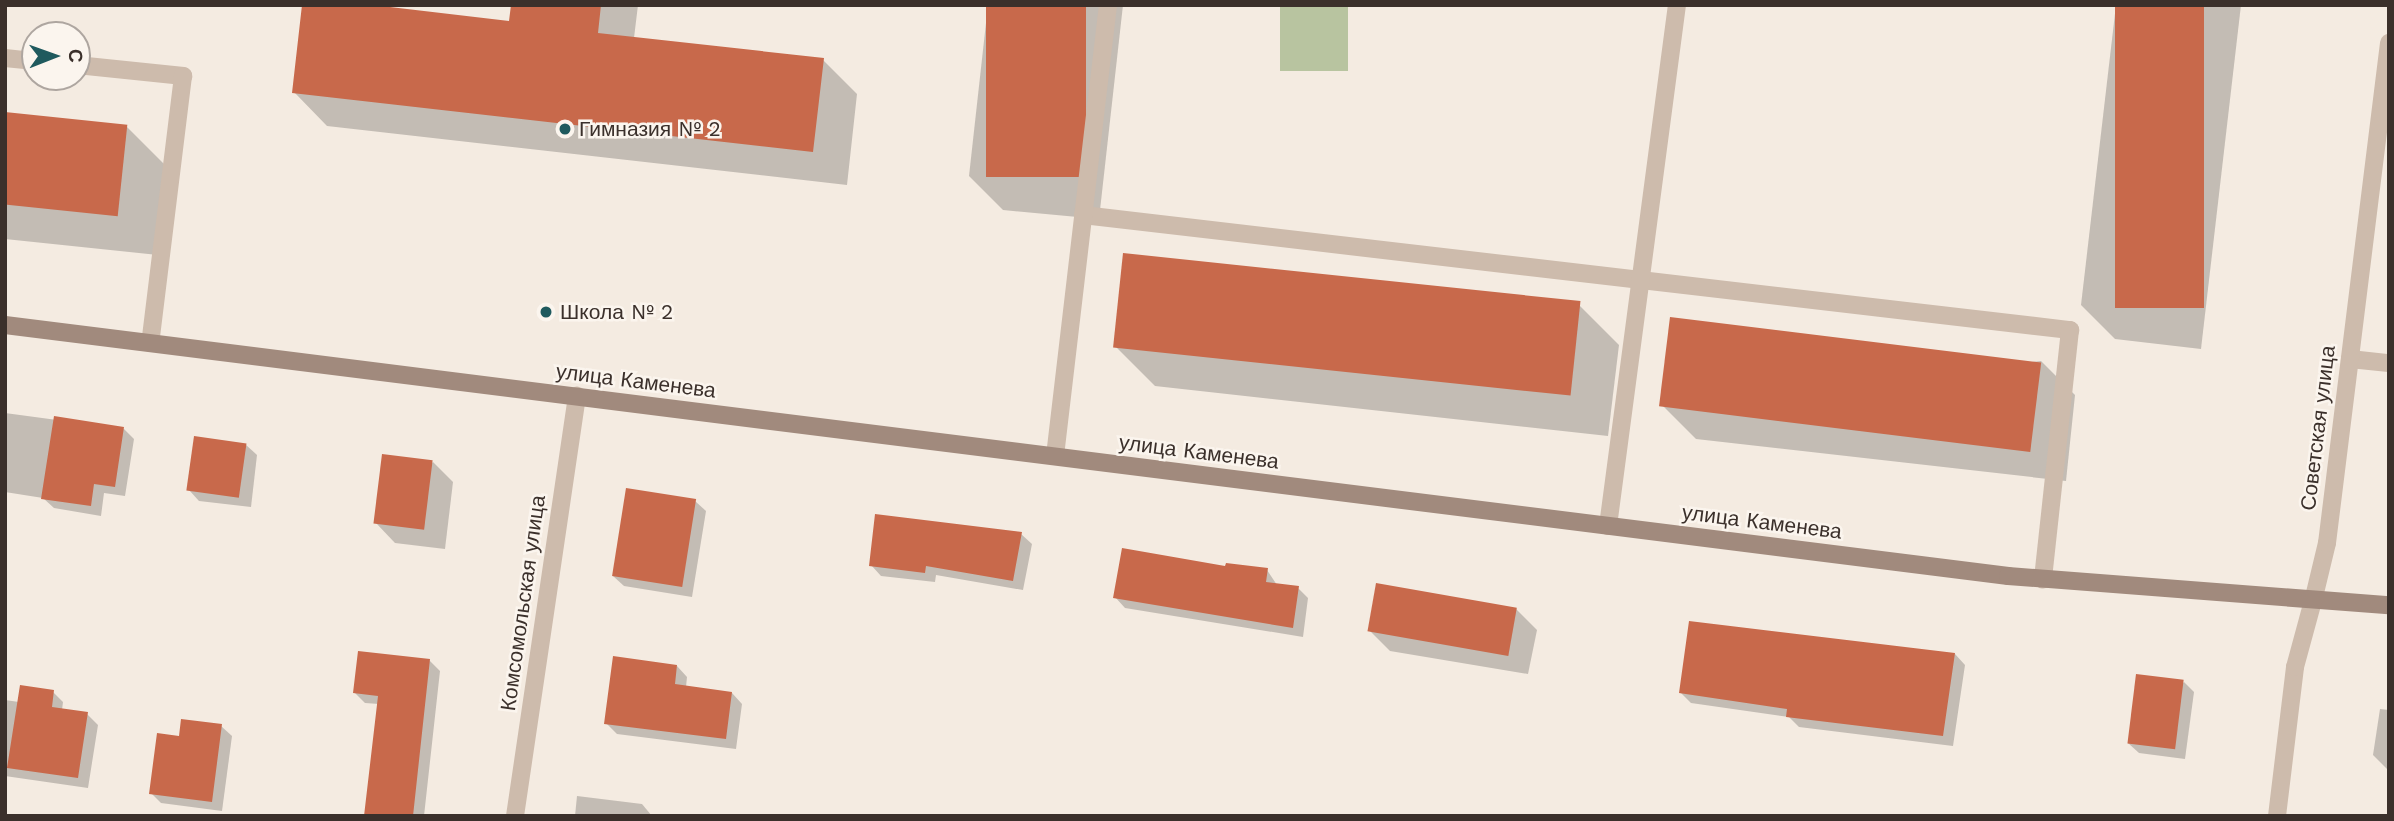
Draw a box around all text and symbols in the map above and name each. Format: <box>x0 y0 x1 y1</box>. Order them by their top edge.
north arrow <box>21 21 91 91</box>
text: С <box>64 49 87 63</box>
place label: Гимназия № 2 <box>579 116 721 142</box>
marker: Гимназия № 2 <box>557 121 573 137</box>
place label: Школа № 2 <box>560 299 673 325</box>
marker: Школа № 2 <box>538 304 554 320</box>
street label: Советская улица <box>2295 344 2341 512</box>
street label: улица Каменева <box>555 359 717 403</box>
street label: улица Каменева <box>1118 430 1280 474</box>
street label: Комсомольская улица <box>495 493 551 713</box>
street label: улица Каменева <box>1681 500 1843 544</box>

